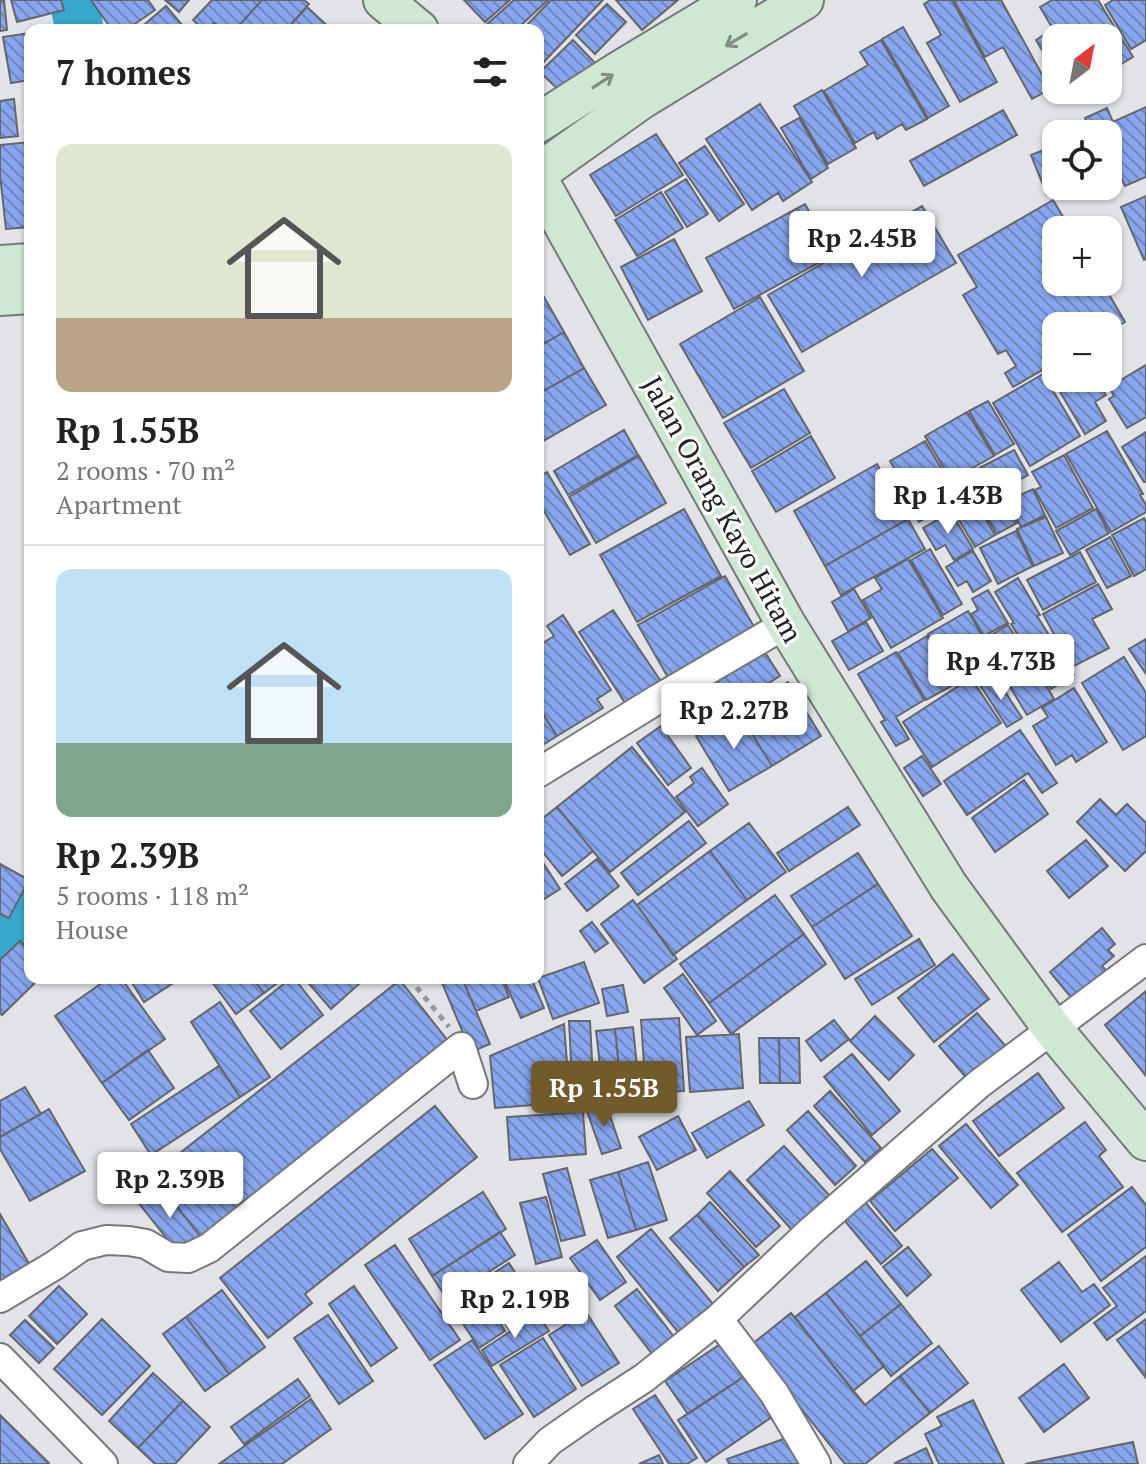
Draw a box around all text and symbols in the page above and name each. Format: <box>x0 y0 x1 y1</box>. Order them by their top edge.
north arrow <box>1042 24 1122 104</box>
map controls <box>1042 24 1122 392</box>
one-way arrow <box>726 32 748 48</box>
text: 7 homes <box>56 50 191 95</box>
icon: filters <box>468 50 512 94</box>
one-way arrow <box>592 73 614 89</box>
button: locate <box>1042 120 1122 200</box>
icon: home <box>212 196 356 340</box>
pin: Rp 2.45B <box>779 211 945 279</box>
button: + <box>1042 216 1122 296</box>
text: Rp 2.45B <box>807 220 917 254</box>
button: − <box>1042 312 1122 392</box>
street label: Jalan Orang Kayo Hitam <box>634 369 812 649</box>
text: Rp 1.55B <box>56 408 199 453</box>
text: 2 rooms · 70 m² <box>56 453 235 487</box>
pin: Rp 1.43B <box>865 468 1031 536</box>
text: Rp 1.43B <box>893 477 1003 511</box>
text: Apartment <box>56 487 182 521</box>
icon: home <box>212 621 356 765</box>
pin: Rp 4.73B <box>918 634 1084 702</box>
text: Rp 4.73B <box>946 643 1056 677</box>
pin: Rp 2.27B <box>651 683 817 751</box>
text: Rp 2.27B <box>679 692 789 726</box>
text: Rp 2.39B <box>56 833 199 878</box>
text: 5 rooms · 118 m² <box>56 878 249 912</box>
text: House <box>56 912 129 946</box>
pin: Rp 1.55B <box>521 1061 687 1129</box>
text: Rp 1.55B <box>549 1070 659 1104</box>
pin: Rp 2.39B <box>87 1152 253 1220</box>
text: Rp 2.39B <box>115 1161 225 1195</box>
pin: Rp 2.19B <box>432 1272 598 1340</box>
text: Rp 2.19B <box>460 1281 570 1315</box>

